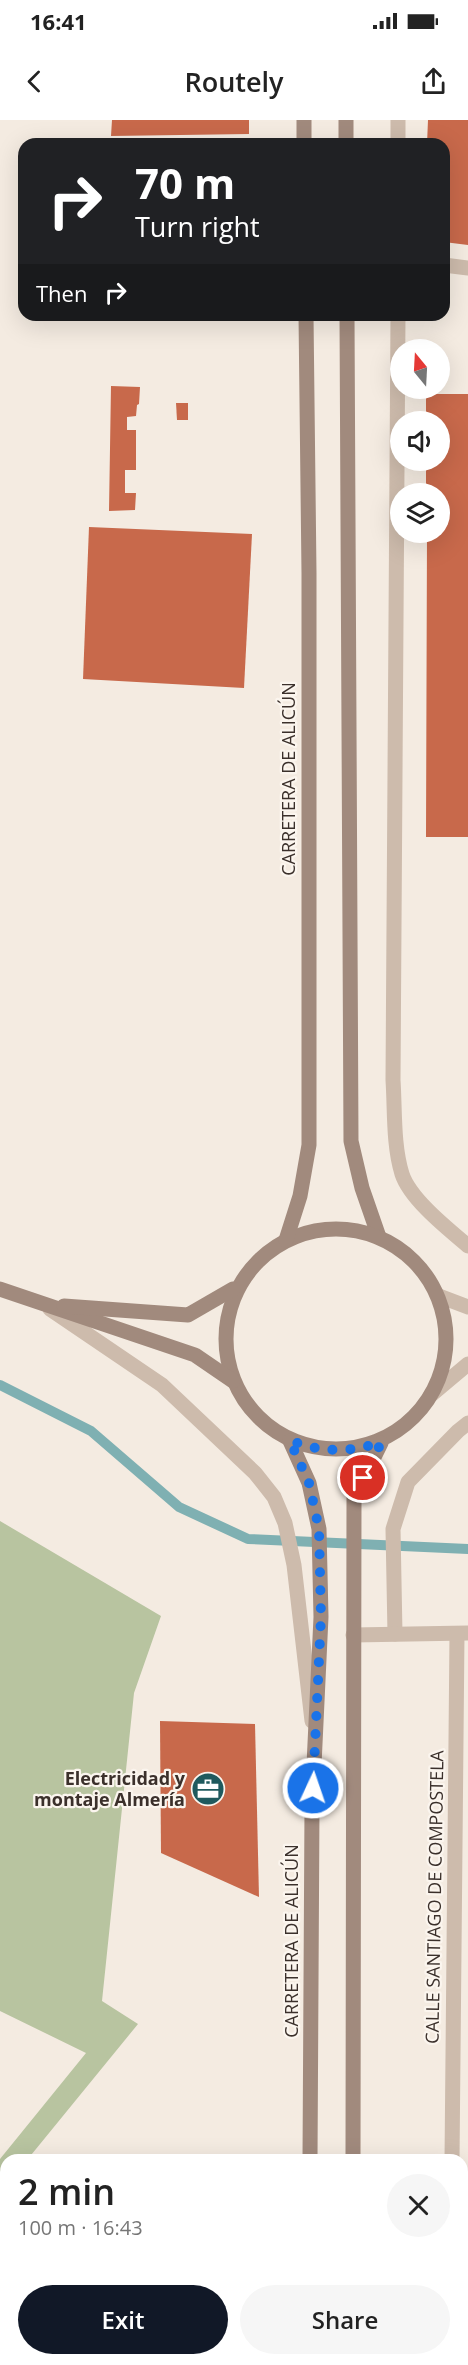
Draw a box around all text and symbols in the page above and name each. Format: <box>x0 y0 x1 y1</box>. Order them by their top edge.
text: 16:41 <box>30 6 87 36</box>
text: Routely <box>184 63 284 100</box>
icon: back <box>18 65 51 98</box>
icon: share <box>417 65 450 98</box>
text: 70 m <box>135 154 235 211</box>
icon: right <box>36 162 114 240</box>
text: Turn right <box>135 208 260 245</box>
icon: right <box>99 276 132 309</box>
text: Then <box>36 278 87 308</box>
north arrow <box>390 339 450 399</box>
map controls <box>390 339 450 543</box>
button: sound <box>390 411 450 471</box>
button: layers <box>390 483 450 543</box>
street label: CARRETERA DE ALICÚN <box>276 682 300 876</box>
pin <box>337 1452 388 1503</box>
icon: arrive <box>346 1461 379 1494</box>
street label: CALLE SANTIAGO DE COMPOSTELA <box>419 1749 449 2044</box>
position arrow <box>281 1756 345 1820</box>
place label: Electricidad y montaje Almería <box>34 1766 186 1811</box>
office icon: Electricidad y montaje Almería <box>190 1771 226 1807</box>
street label: CARRETERA DE ALICÚN <box>279 1844 303 2038</box>
text: 2 min <box>18 2167 115 2216</box>
button: close <box>387 2174 450 2237</box>
text: 100 m · 16:43 <box>18 2214 143 2241</box>
button: Exit <box>18 2285 228 2354</box>
button: Share <box>240 2285 450 2354</box>

